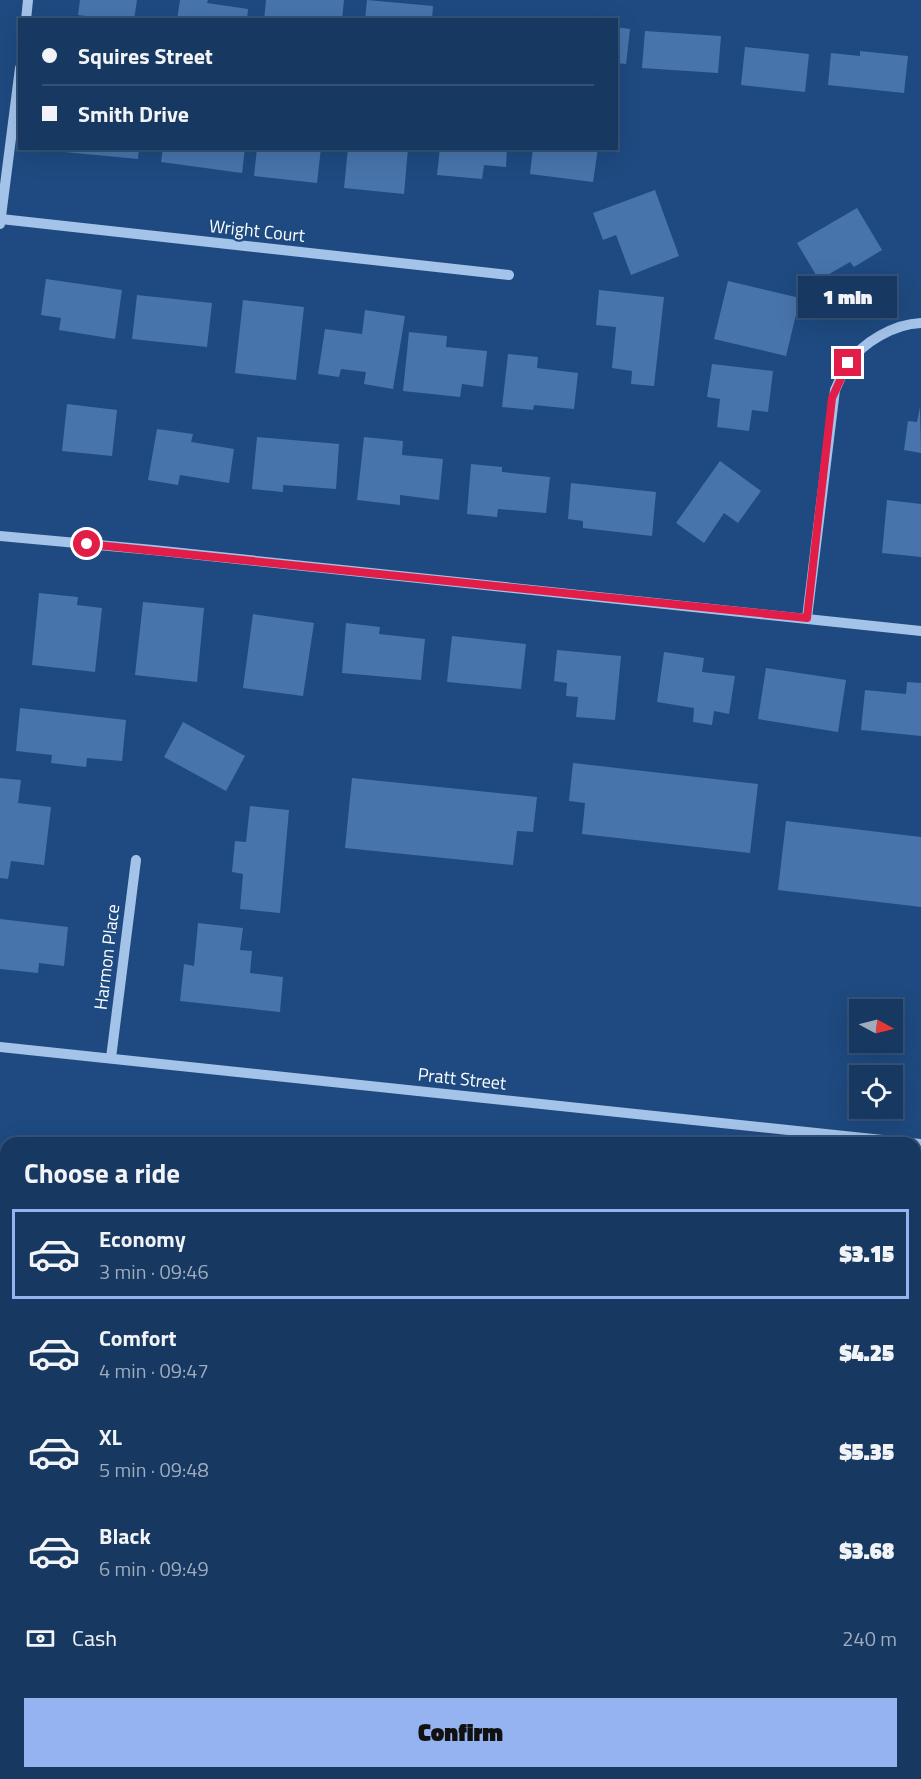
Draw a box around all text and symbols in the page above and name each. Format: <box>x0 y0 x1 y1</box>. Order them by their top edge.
text: Squires Street <box>78 39 213 73</box>
text: Smith Drive <box>78 97 189 131</box>
street label: Wright Court <box>208 212 307 249</box>
callout: 1 min <box>798 276 898 318</box>
text: 1 min <box>823 281 872 312</box>
route end <box>834 349 861 376</box>
route start <box>73 530 100 557</box>
street label: Harmon Place <box>87 903 126 1011</box>
north arrow <box>849 999 903 1053</box>
map controls <box>849 999 903 1119</box>
street label: Pratt Street <box>416 1060 508 1097</box>
button: locate <box>849 1065 903 1119</box>
text: Choose a ride <box>24 1152 180 1193</box>
text: Economy <box>99 1222 186 1256</box>
icon: car <box>27 1227 81 1281</box>
text: $3.15 <box>839 1237 894 1271</box>
text: 3 min · 09:46 <box>99 1256 209 1287</box>
text: Comfort <box>99 1321 177 1355</box>
icon: car <box>27 1326 81 1380</box>
text: $4.25 <box>839 1336 894 1370</box>
text: 4 min · 09:47 <box>99 1355 209 1386</box>
text: XL <box>99 1420 122 1454</box>
icon: car <box>27 1425 81 1479</box>
text: $5.35 <box>839 1435 894 1469</box>
text: 5 min · 09:48 <box>99 1454 209 1485</box>
text: Black <box>99 1519 151 1553</box>
icon: car <box>27 1524 81 1578</box>
text: $3.68 <box>839 1534 894 1568</box>
text: 6 min · 09:49 <box>99 1553 209 1584</box>
text: Cash <box>72 1621 117 1655</box>
icon: cash <box>24 1622 57 1655</box>
text: 240 m <box>842 1623 897 1654</box>
button: Confirm <box>24 1698 897 1767</box>

